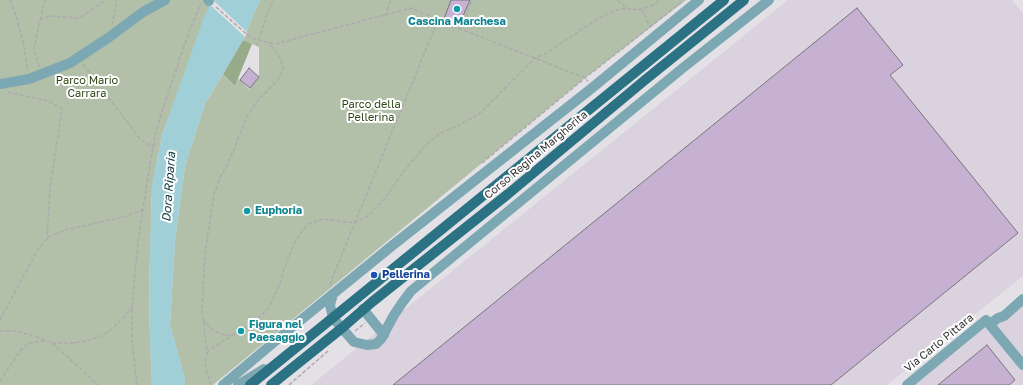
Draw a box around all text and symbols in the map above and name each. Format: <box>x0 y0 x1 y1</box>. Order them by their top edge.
marker: Cascina Marchesa <box>452 4 462 14</box>
place label: Cascina Marchesa <box>408 15 506 29</box>
park label: Parco Mario Carrara <box>56 74 118 100</box>
park label: Parco della Pellerina <box>341 98 401 124</box>
street label: Corso Regina Margherita <box>482 108 590 202</box>
water label: Dora Riparia <box>159 152 179 222</box>
place label: Euphoria <box>255 204 302 218</box>
marker: Euphoria <box>242 206 252 216</box>
place label: Pellerina <box>382 268 430 282</box>
marker: Pellerina <box>369 270 379 280</box>
street label: Via Carlo Pittara <box>902 311 976 375</box>
place label: Figura nel Paesaggio <box>249 318 305 344</box>
marker: Figura nel Paesaggio <box>236 326 246 336</box>

